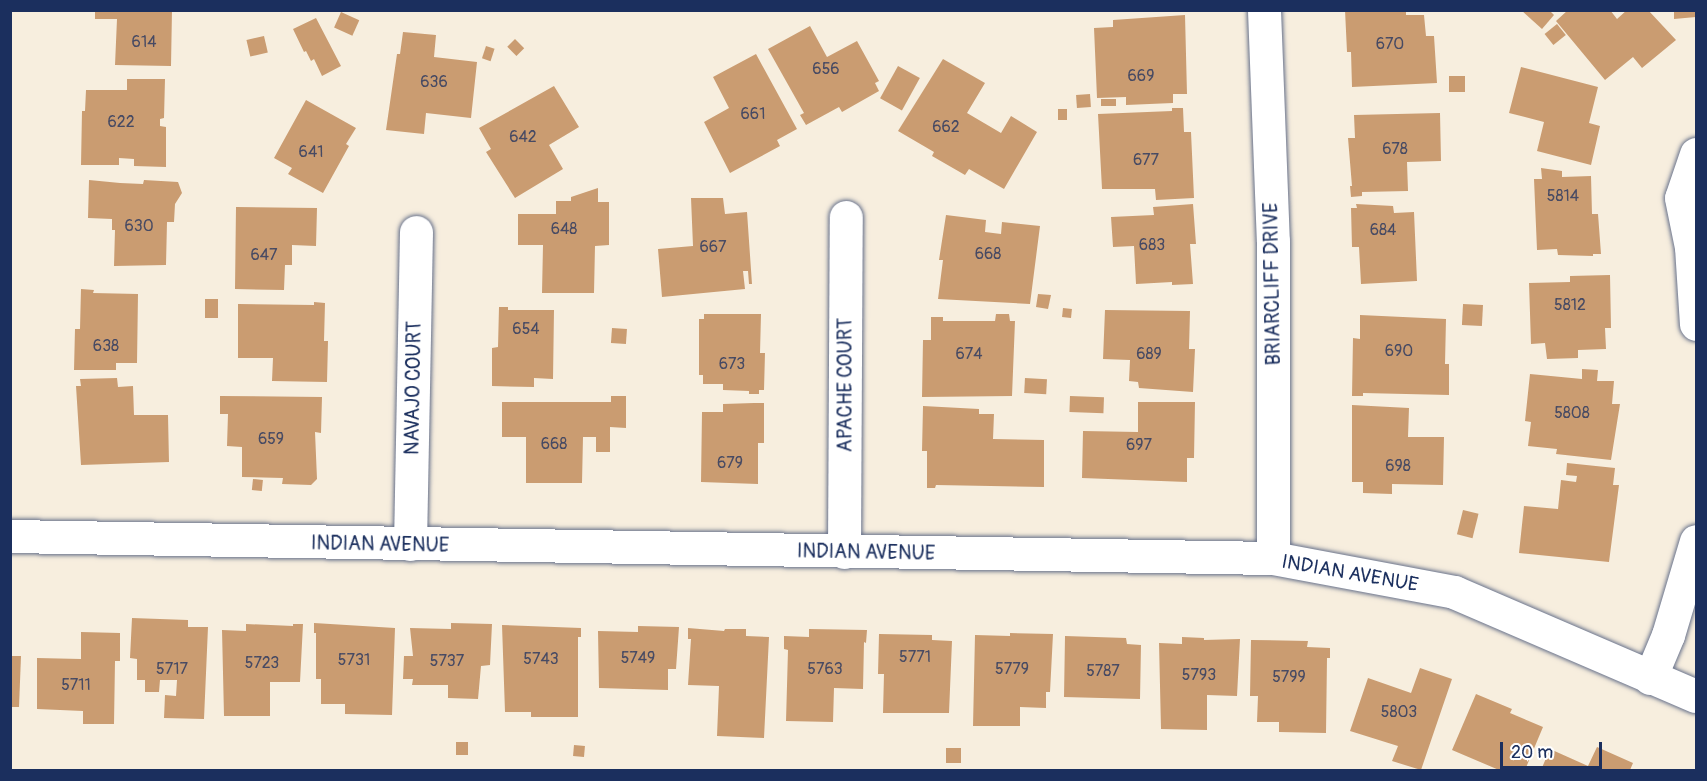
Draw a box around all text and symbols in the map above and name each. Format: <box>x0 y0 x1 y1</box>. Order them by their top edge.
house number: 614 <box>132 32 156 52</box>
house number: 670 <box>1376 34 1404 54</box>
house number: 656 <box>812 59 840 79</box>
house number: 669 <box>1128 66 1154 86</box>
house number: 636 <box>420 72 448 92</box>
house number: 661 <box>741 104 765 124</box>
house number: 622 <box>107 112 135 132</box>
house number: 662 <box>932 117 960 137</box>
house number: 642 <box>509 127 537 147</box>
house number: 678 <box>1382 139 1408 159</box>
house number: 641 <box>299 142 323 162</box>
house number: 677 <box>1133 150 1159 170</box>
house number: 5814 <box>1547 186 1579 206</box>
street label: BRIARCLIFF DRIVE <box>1259 202 1285 366</box>
house number: 630 <box>124 216 154 236</box>
house number: 648 <box>551 219 577 239</box>
house number: 684 <box>1370 220 1396 240</box>
house number: 683 <box>1139 235 1165 255</box>
house number: 667 <box>700 237 726 257</box>
house number: 668 <box>975 244 1001 264</box>
house number: 647 <box>250 245 278 265</box>
house number: 5812 <box>1554 295 1586 315</box>
street label: APACHE COURT <box>833 318 857 452</box>
house number: 654 <box>512 319 540 339</box>
street label: NAVAJO COURT <box>400 321 426 455</box>
house number: 638 <box>93 336 119 356</box>
house number: 690 <box>1385 341 1413 361</box>
house number: 674 <box>956 344 982 364</box>
house number: 689 <box>1136 344 1162 364</box>
house number: 673 <box>719 354 745 374</box>
house number: 5808 <box>1554 403 1590 423</box>
house number: 659 <box>258 429 284 449</box>
house number: 668 <box>541 434 567 454</box>
house number: 697 <box>1126 435 1152 455</box>
house number: 679 <box>717 453 743 473</box>
house number: 698 <box>1385 456 1411 476</box>
street label: INDIAN AVENUE <box>311 531 449 557</box>
street label: INDIAN AVENUE <box>797 539 935 565</box>
street label: INDIAN AVENUE <box>1280 549 1420 597</box>
house number: 5771 <box>899 647 931 667</box>
house number: 5749 <box>621 648 655 668</box>
house number: 5743 <box>523 649 559 669</box>
house number: 5731 <box>338 650 370 670</box>
house number: 5737 <box>430 651 464 671</box>
house number: 5723 <box>245 653 279 673</box>
house number: 5717 <box>156 659 188 679</box>
house number: 5763 <box>807 659 843 679</box>
house number: 5779 <box>995 659 1029 679</box>
house number: 5787 <box>1086 661 1120 681</box>
house number: 5793 <box>1182 665 1216 685</box>
house number: 5799 <box>1272 667 1306 687</box>
house number: 5711 <box>61 675 91 695</box>
house number: 5803 <box>1381 702 1417 722</box>
scale bar <box>1503 730 1605 768</box>
text: 20 m <box>1511 741 1553 764</box>

